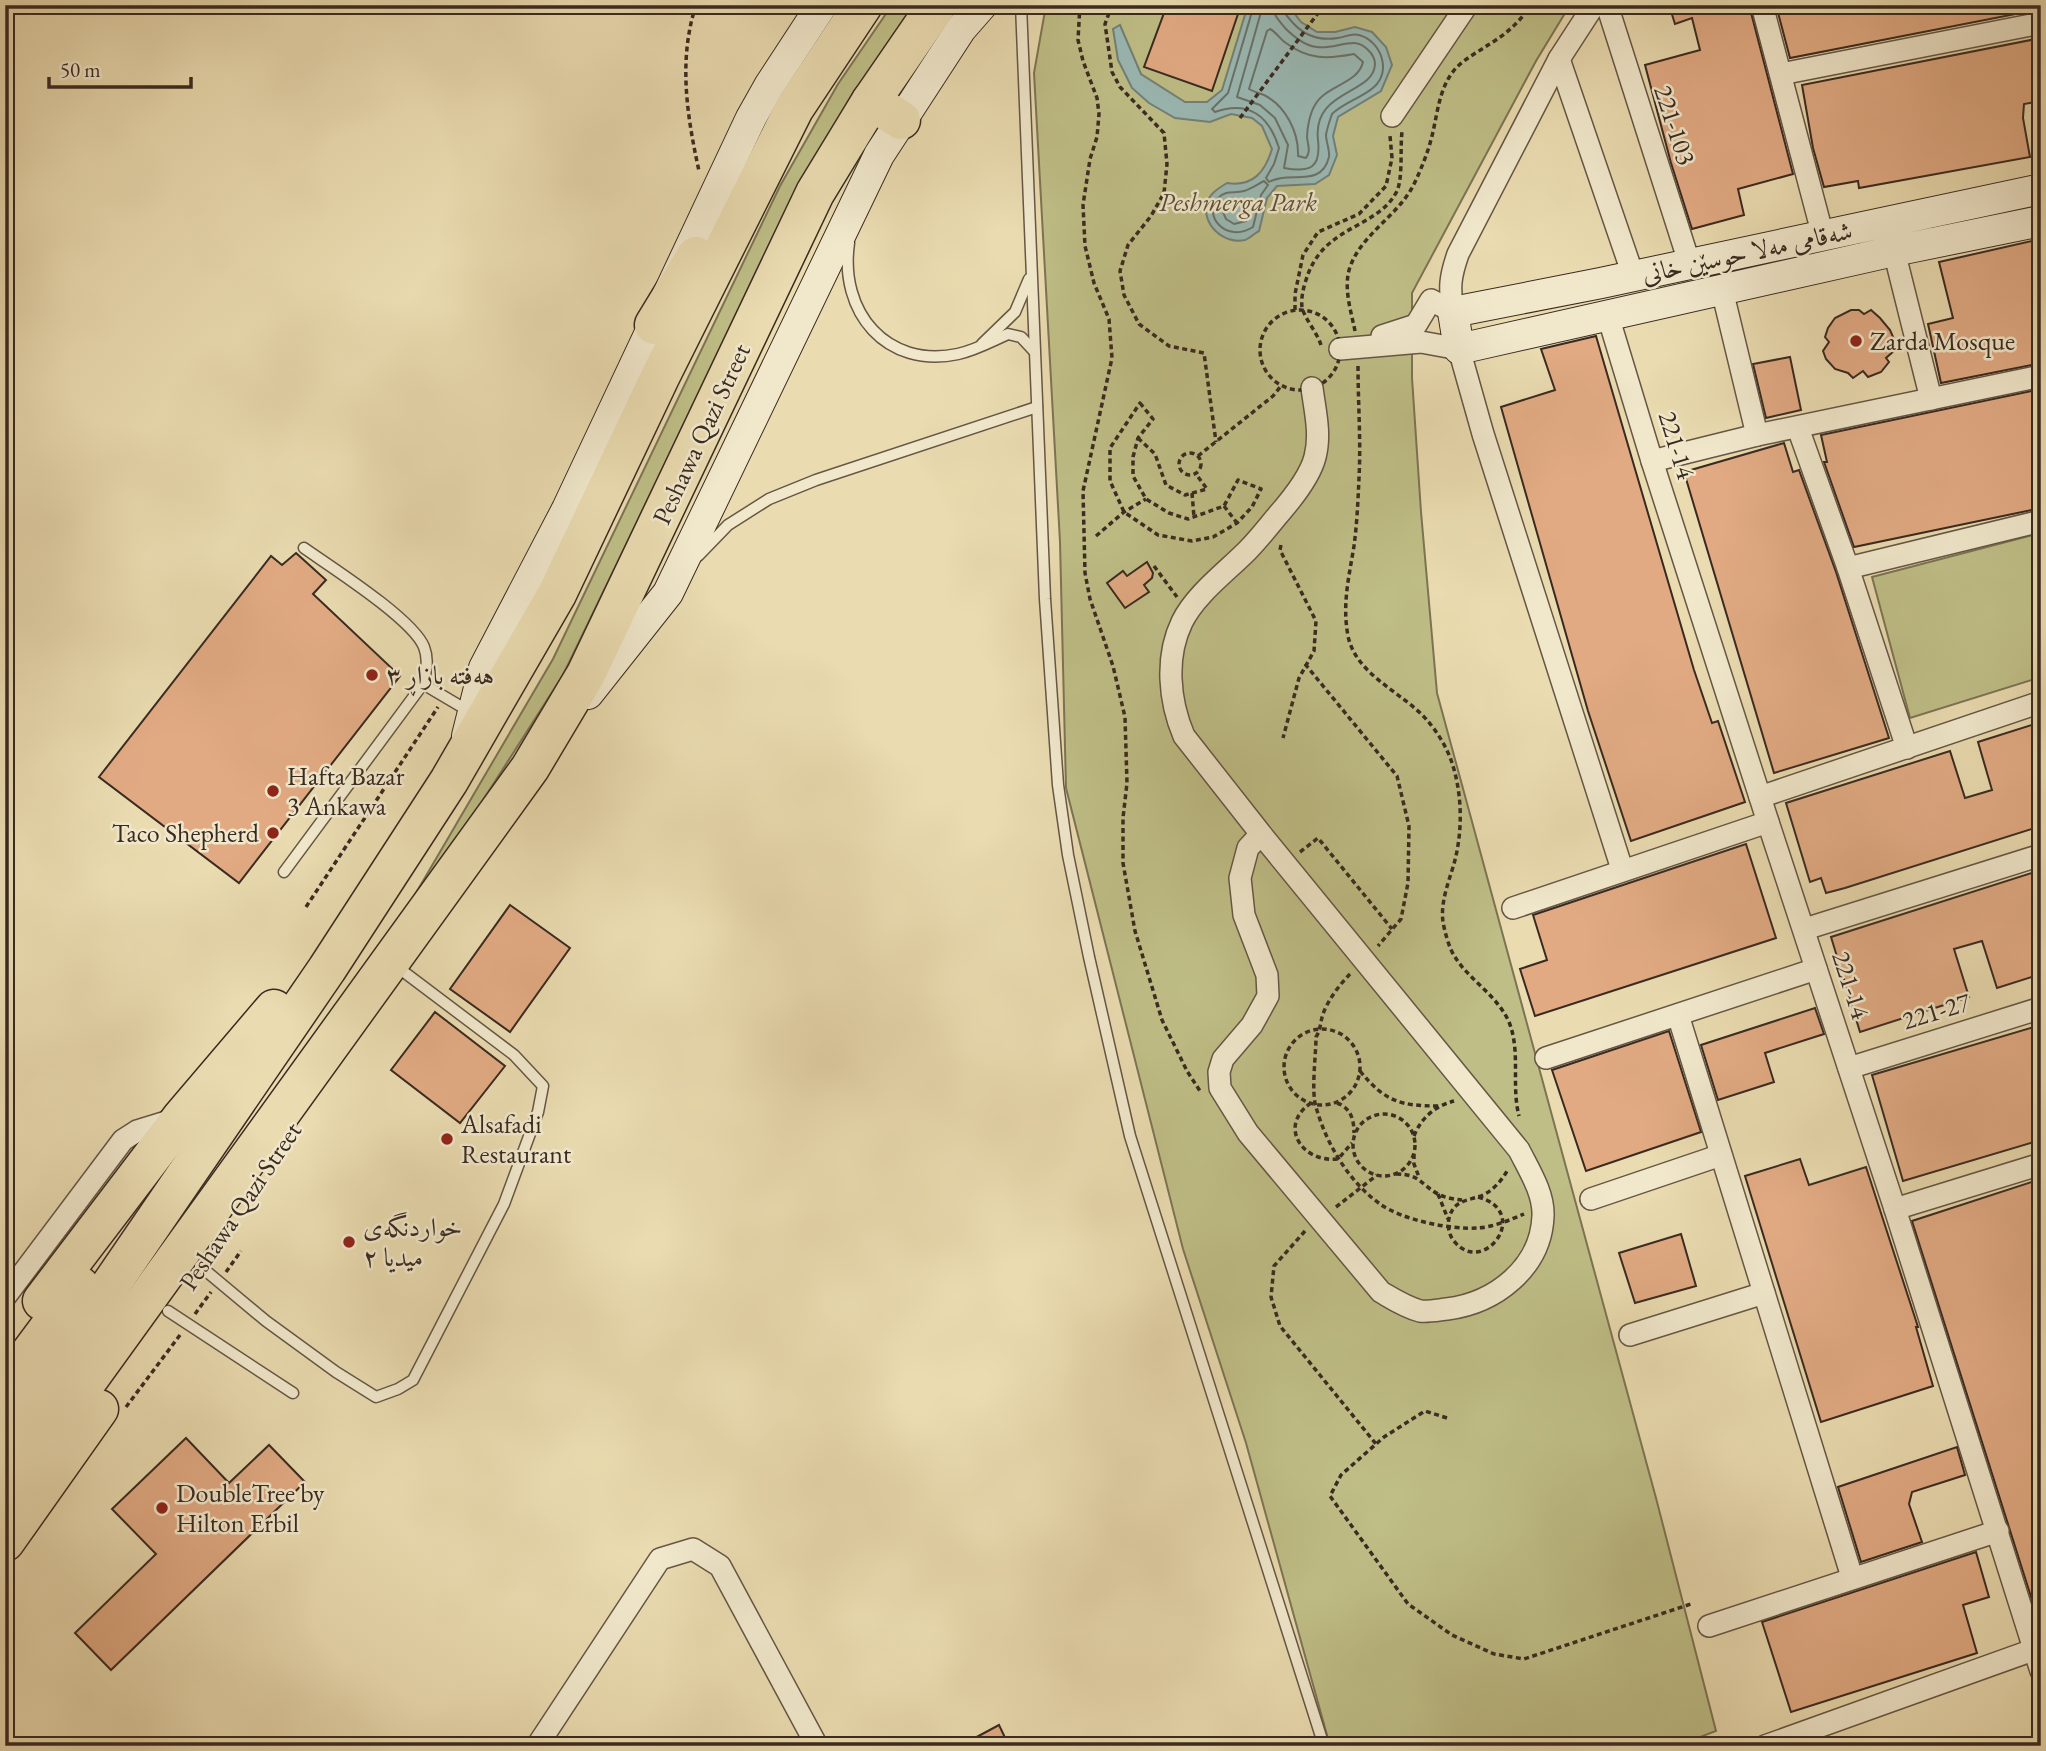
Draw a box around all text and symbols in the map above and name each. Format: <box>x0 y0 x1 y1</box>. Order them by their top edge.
scale bar <box>49 46 191 90</box>
text: 50 m <box>60 56 101 83</box>
street label: 221-103 <box>1646 81 1704 169</box>
park label: Peshmerga Park <box>1159 185 1317 219</box>
street label: شەقامی مەلا حوسێن خانی <box>1639 213 1855 291</box>
place label: Zarda Mosque <box>1870 324 2015 358</box>
marker: Zarda Mosque <box>1848 333 1864 349</box>
street label: Peshawa Qazi Street <box>644 338 758 530</box>
street label: 221-14 <box>1651 407 1704 484</box>
place label: هەفتە بازاڕ ٣ <box>386 658 494 697</box>
marker: هەفتە بازاڕ ٣ <box>364 667 380 683</box>
place label: Hafta Bazar 3 Ankawa <box>287 759 405 823</box>
marker: Hafta Bazar 3 Ankawa <box>265 783 281 799</box>
place label: Taco Shepherd <box>112 816 260 850</box>
marker: Taco Shepherd <box>265 825 281 841</box>
street label: 221-14 <box>1824 947 1878 1024</box>
street label: 221-27 <box>1898 984 1975 1037</box>
place label: Alsafadi Restaurant <box>460 1107 571 1171</box>
street label: Peshawa Qazi Street <box>171 1115 309 1297</box>
marker: Alsafadi Restaurant <box>439 1131 455 1147</box>
place label: خواردنگەی میدیا ٢ <box>363 1210 462 1274</box>
marker: خواردنگەی میدیا ٢ <box>341 1234 357 1250</box>
place label: DoubleTree by Hilton Erbil <box>176 1476 325 1540</box>
marker: DoubleTree by Hilton Erbil <box>154 1500 170 1516</box>

